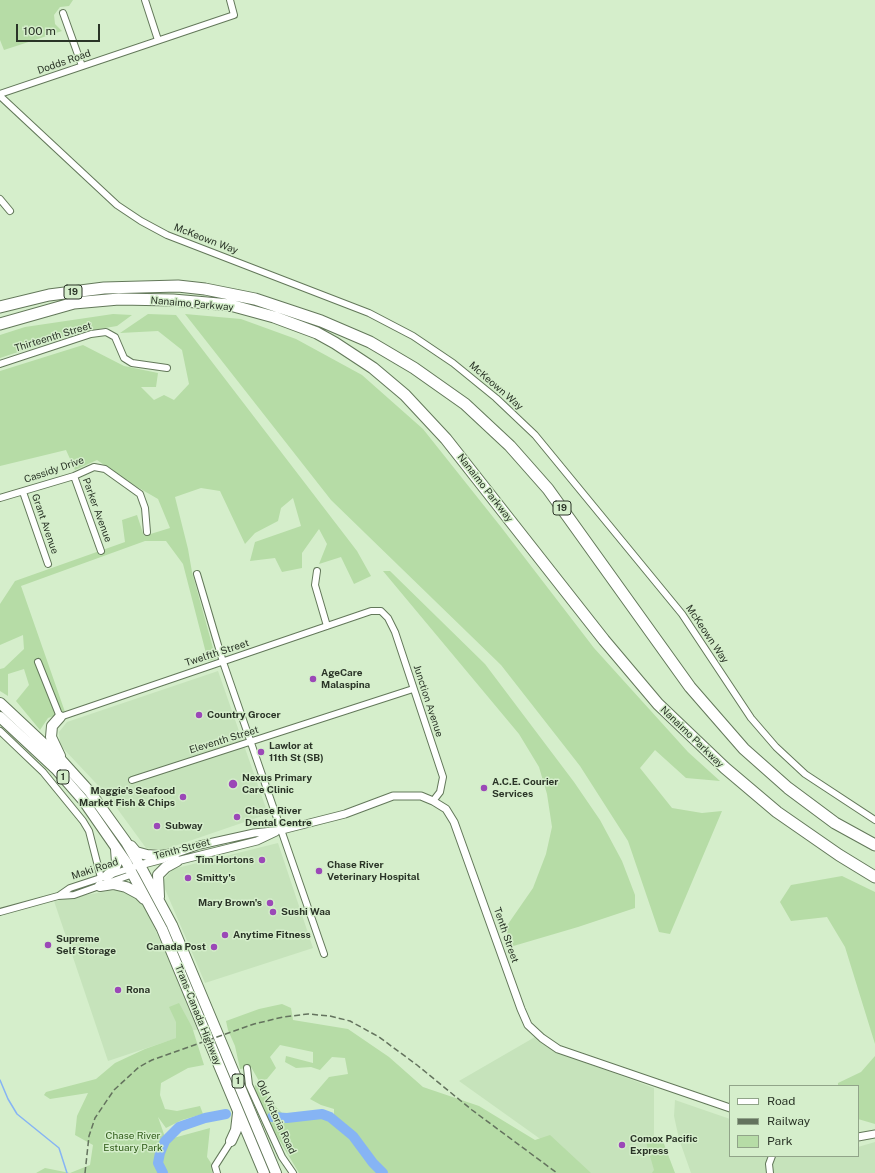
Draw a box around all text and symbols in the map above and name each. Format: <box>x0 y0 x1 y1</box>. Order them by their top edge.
scale bar <box>18 16 102 42</box>
text: 100 m <box>23 24 56 38</box>
street label: Dodds Road <box>36 47 92 77</box>
street label: McKeown Way <box>172 221 240 257</box>
road number: 19 <box>64 285 82 299</box>
street label: Nanaimo Parkway <box>150 294 234 314</box>
street label: Thirteenth Street <box>13 320 93 354</box>
street label: McKeown Way <box>466 359 526 413</box>
street label: Nanaimo Parkway <box>455 451 515 525</box>
street label: Cassidy Drive <box>22 454 86 486</box>
street label: Parker Avenue <box>80 476 114 544</box>
street label: Grant Avenue <box>29 492 61 556</box>
road number: 19 <box>553 501 571 515</box>
street label: McKeown Way <box>683 603 731 665</box>
street label: Twelfth Street <box>183 637 251 669</box>
street label: Junction Avenue <box>411 663 445 739</box>
place label: AgeCare Malaspina <box>321 667 370 690</box>
marker: AgeCare Malaspina <box>308 674 318 684</box>
street label: Nanaimo Parkway <box>658 704 726 770</box>
place label: Country Grocer <box>207 709 281 721</box>
marker: Country Grocer <box>194 710 204 720</box>
street label: Eleventh Street <box>188 724 260 756</box>
place label: Lawlor at 11th St (SB) <box>269 740 324 764</box>
marker: Lawlor at 11th St (SB) <box>256 747 266 757</box>
road number: 1 <box>57 770 69 784</box>
place label: Nexus Primary Care Clinic <box>242 772 312 796</box>
place label: A.C.E. Courier Services <box>492 776 558 800</box>
marker: Nexus Primary Care Clinic <box>227 778 239 790</box>
marker: A.C.E. Courier Services <box>479 783 489 793</box>
place label: Maggie's Seafood Market Fish & Chips <box>79 785 175 808</box>
marker: Maggie's Seafood Market Fish & Chips <box>178 792 188 802</box>
place label: Chase River Dental Centre <box>245 805 312 828</box>
marker: Chase River Dental Centre <box>232 812 242 822</box>
place label: Subway <box>165 820 203 832</box>
marker: Subway <box>152 821 162 831</box>
street label: Tenth Street <box>153 836 211 862</box>
place label: Tim Hortons <box>196 854 254 866</box>
marker: Tim Hortons <box>257 855 267 865</box>
street label: Maki Road <box>70 856 120 882</box>
place label: Chase River Veterinary Hospital <box>327 859 420 882</box>
marker: Chase River Veterinary Hospital <box>314 866 324 876</box>
place label: Smitty's <box>196 872 235 884</box>
marker: Smitty's <box>183 873 193 883</box>
place label: Mary Brown's <box>198 897 262 909</box>
marker: Mary Brown's <box>265 898 275 908</box>
place label: Sushi Waa <box>281 906 330 918</box>
street label: Tenth Street <box>491 906 521 964</box>
marker: Sushi Waa <box>268 907 278 917</box>
place label: Anytime Fitness <box>233 929 311 941</box>
marker: Anytime Fitness <box>220 930 230 940</box>
place label: Supreme Self Storage <box>56 933 116 956</box>
marker: Supreme Self Storage <box>43 940 53 950</box>
place label: Canada Post <box>146 941 206 953</box>
marker: Canada Post <box>209 942 219 952</box>
street label: Trans-Canada Highway <box>172 963 224 1067</box>
place label: Rona <box>126 984 150 996</box>
marker: Rona <box>113 985 123 995</box>
road number: 1 <box>232 1074 244 1088</box>
street label: Old Victoria Road <box>254 1078 298 1156</box>
legend <box>729 1085 859 1157</box>
text: Road <box>767 1094 795 1108</box>
text: Railway <box>767 1114 810 1128</box>
park label: Chase River Estuary Park <box>103 1130 163 1154</box>
place label: Comox Pacific Express <box>630 1133 698 1156</box>
text: Park <box>767 1134 793 1148</box>
marker: Comox Pacific Express <box>617 1140 627 1150</box>

